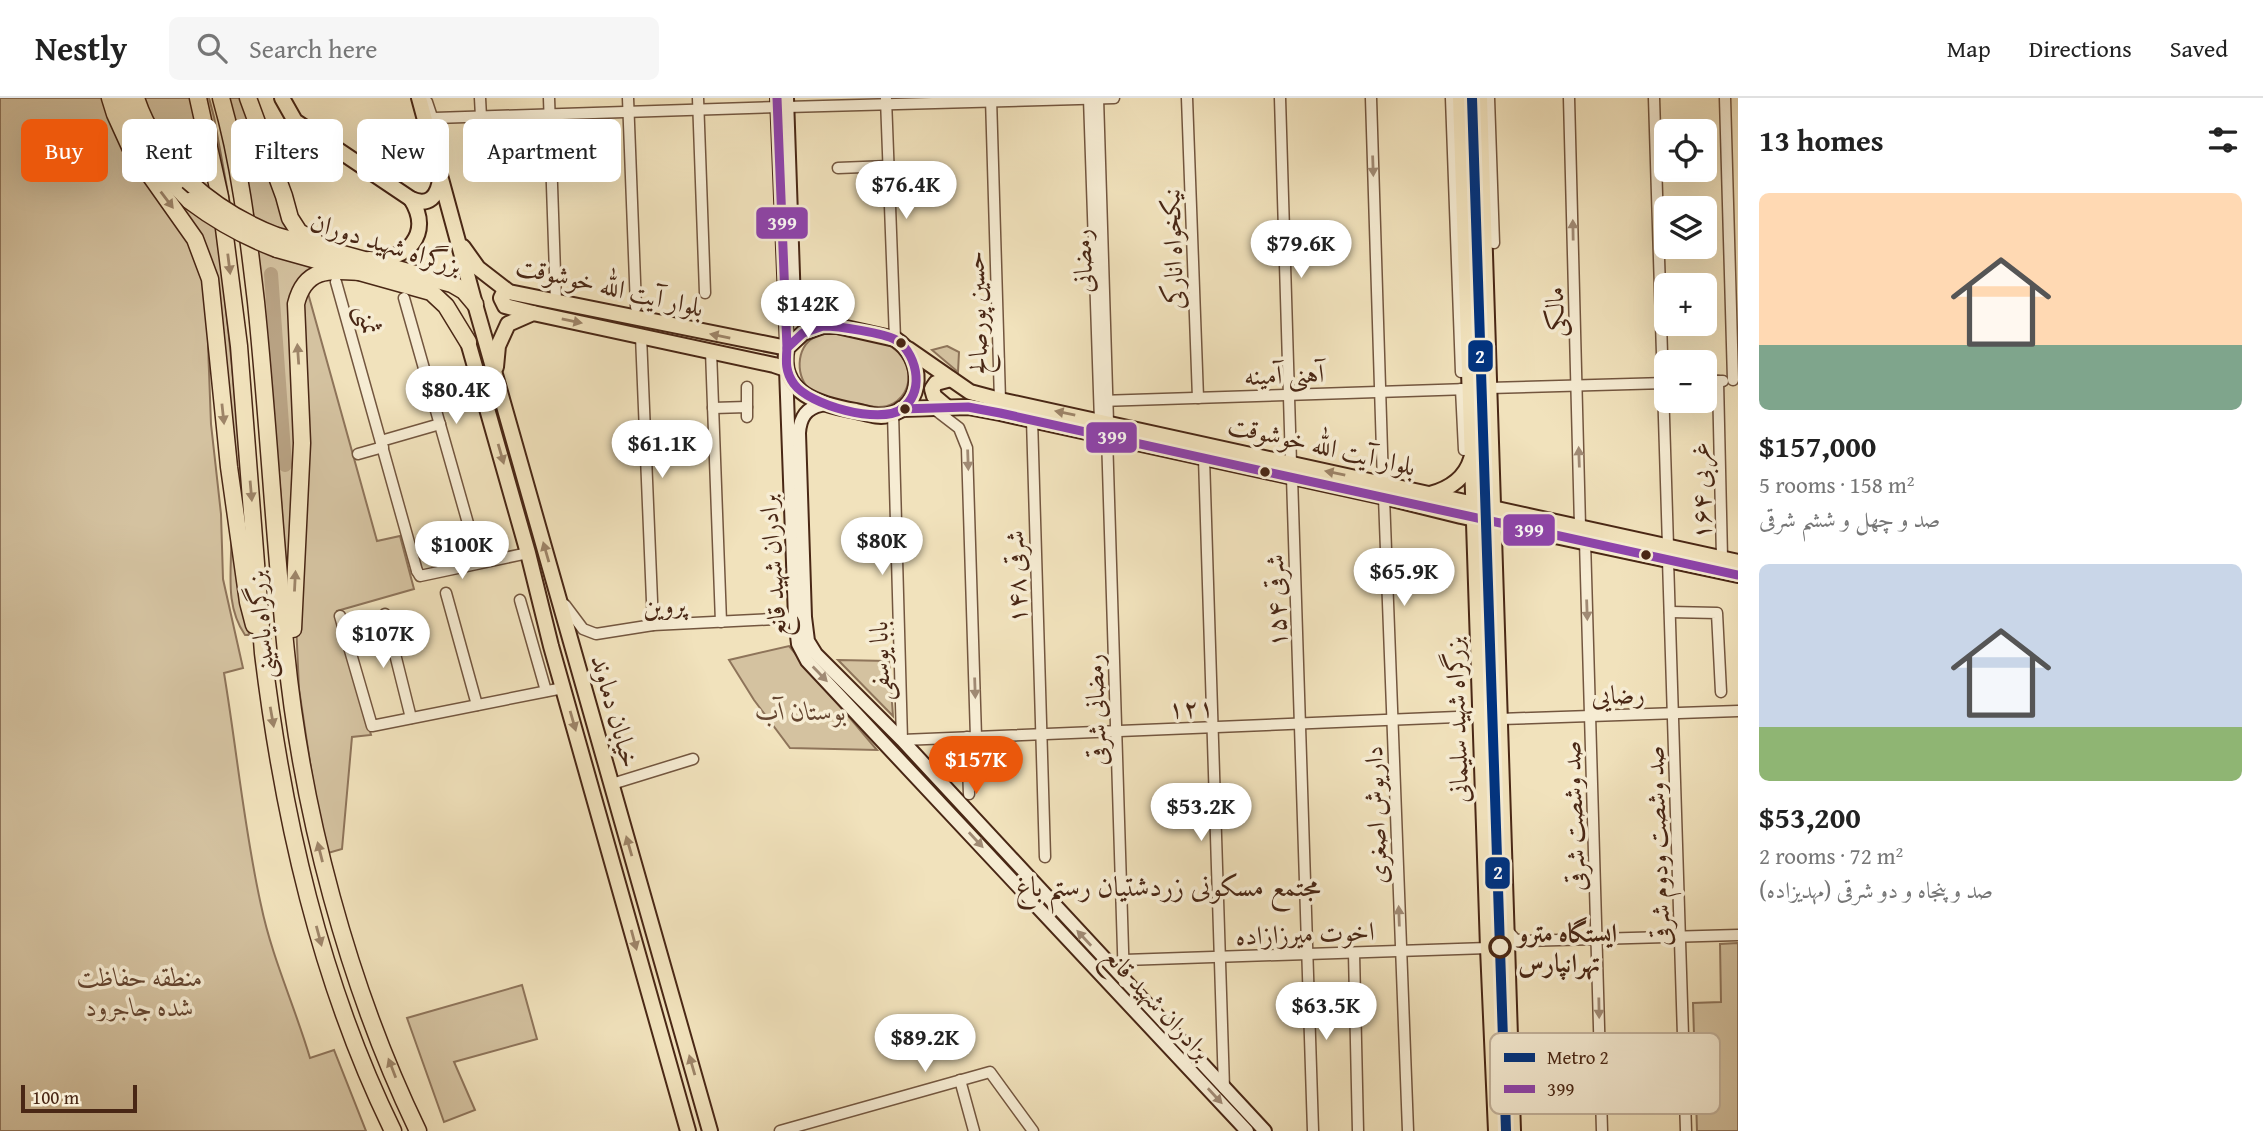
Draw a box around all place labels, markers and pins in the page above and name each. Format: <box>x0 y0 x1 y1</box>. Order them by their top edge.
pin: $76.4K <box>849 162 963 221</box>
pin: $79.6K <box>1244 220 1358 280</box>
pin: $142K <box>759 280 857 340</box>
unlabelled marker <box>894 336 908 350</box>
pin: $80.4K <box>399 366 513 426</box>
unlabelled marker <box>898 402 912 416</box>
pin: $61.1K <box>605 420 719 480</box>
unlabelled marker <box>1258 465 1272 479</box>
pin: $80K <box>841 518 923 577</box>
pin: $100K <box>413 522 511 581</box>
pin: $65.9K <box>1347 548 1461 608</box>
unlabelled marker <box>1639 548 1653 562</box>
pin: $107K <box>334 610 432 670</box>
pin: $157K <box>927 736 1025 796</box>
pin: $53.2K <box>1144 784 1258 843</box>
place label: ایستگاه مترو تهرانپارس <box>1515 913 1617 982</box>
marker: ایستگاه مترو تهرانپارس <box>1489 936 1511 958</box>
pin: $63.5K <box>1269 982 1383 1042</box>
pin: $89.2K <box>868 1014 982 1074</box>

